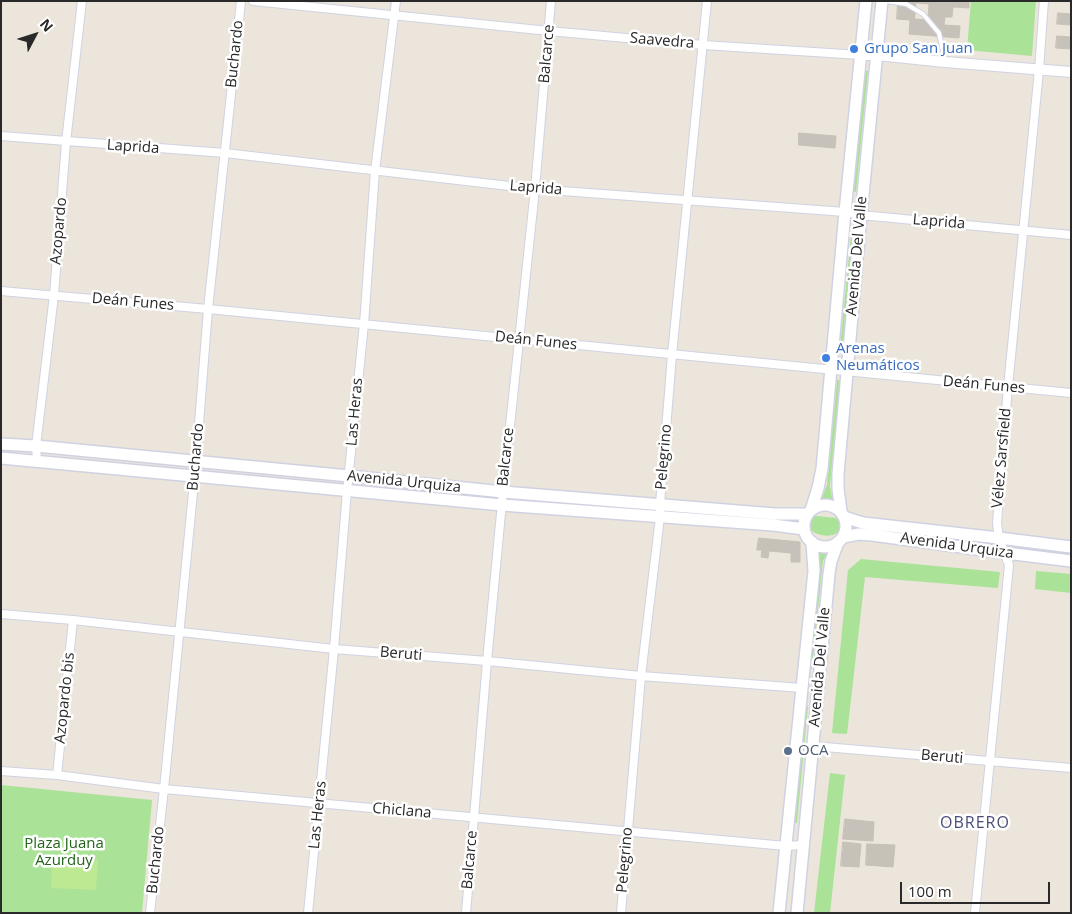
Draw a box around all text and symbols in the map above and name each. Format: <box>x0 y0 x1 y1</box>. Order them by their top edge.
north arrow <box>10 10 60 60</box>
text: N <box>36 15 58 36</box>
street label: Buchardo <box>222 19 248 89</box>
street label: Balcarce <box>535 24 559 84</box>
street label: Saavedra <box>629 29 695 53</box>
place label: Grupo San Juan <box>864 40 973 58</box>
marker: Grupo San Juan <box>848 43 860 55</box>
street label: Laprida <box>106 136 160 158</box>
street label: Laprida <box>509 177 563 199</box>
street label: Avenida Del Valle <box>843 195 871 317</box>
street label: Azopardo <box>47 197 71 265</box>
street label: Laprida <box>912 211 966 233</box>
street label: Deán Funes <box>91 289 175 315</box>
street label: Deán Funes <box>494 328 578 354</box>
place label: Arenas Neumáticos <box>836 340 920 375</box>
marker: Arenas Neumáticos <box>820 352 832 364</box>
street label: Deán Funes <box>942 372 1026 398</box>
street label: Las Heras <box>343 377 367 447</box>
street label: Vélez Sarsfield <box>989 407 1015 509</box>
street label: Buchardo <box>184 422 208 492</box>
street label: Pelegrino <box>652 423 676 491</box>
street label: Balcarce <box>494 427 518 487</box>
street label: Avenida Urquiza <box>346 467 462 497</box>
street label: Avenida Urquiza <box>899 529 1015 563</box>
street label: Avenida Del Valle <box>806 606 834 728</box>
street label: Beruti <box>379 643 423 665</box>
street label: Azopardo bis <box>51 652 79 744</box>
place label: OCA <box>798 742 829 760</box>
marker: OCA <box>782 745 794 757</box>
street label: Beruti <box>920 746 964 768</box>
street label: Las Heras <box>305 780 331 850</box>
street label: Chiclana <box>372 799 432 823</box>
district label: OBRERO <box>939 813 1011 833</box>
street label: Buchardo <box>143 825 169 895</box>
street label: Pelegrino <box>613 826 637 894</box>
street label: Balcarce <box>458 830 482 890</box>
park label: Plaza Juana Azurduy <box>24 835 104 870</box>
scale bar <box>902 872 1052 904</box>
text: 100 m <box>908 881 952 901</box>

